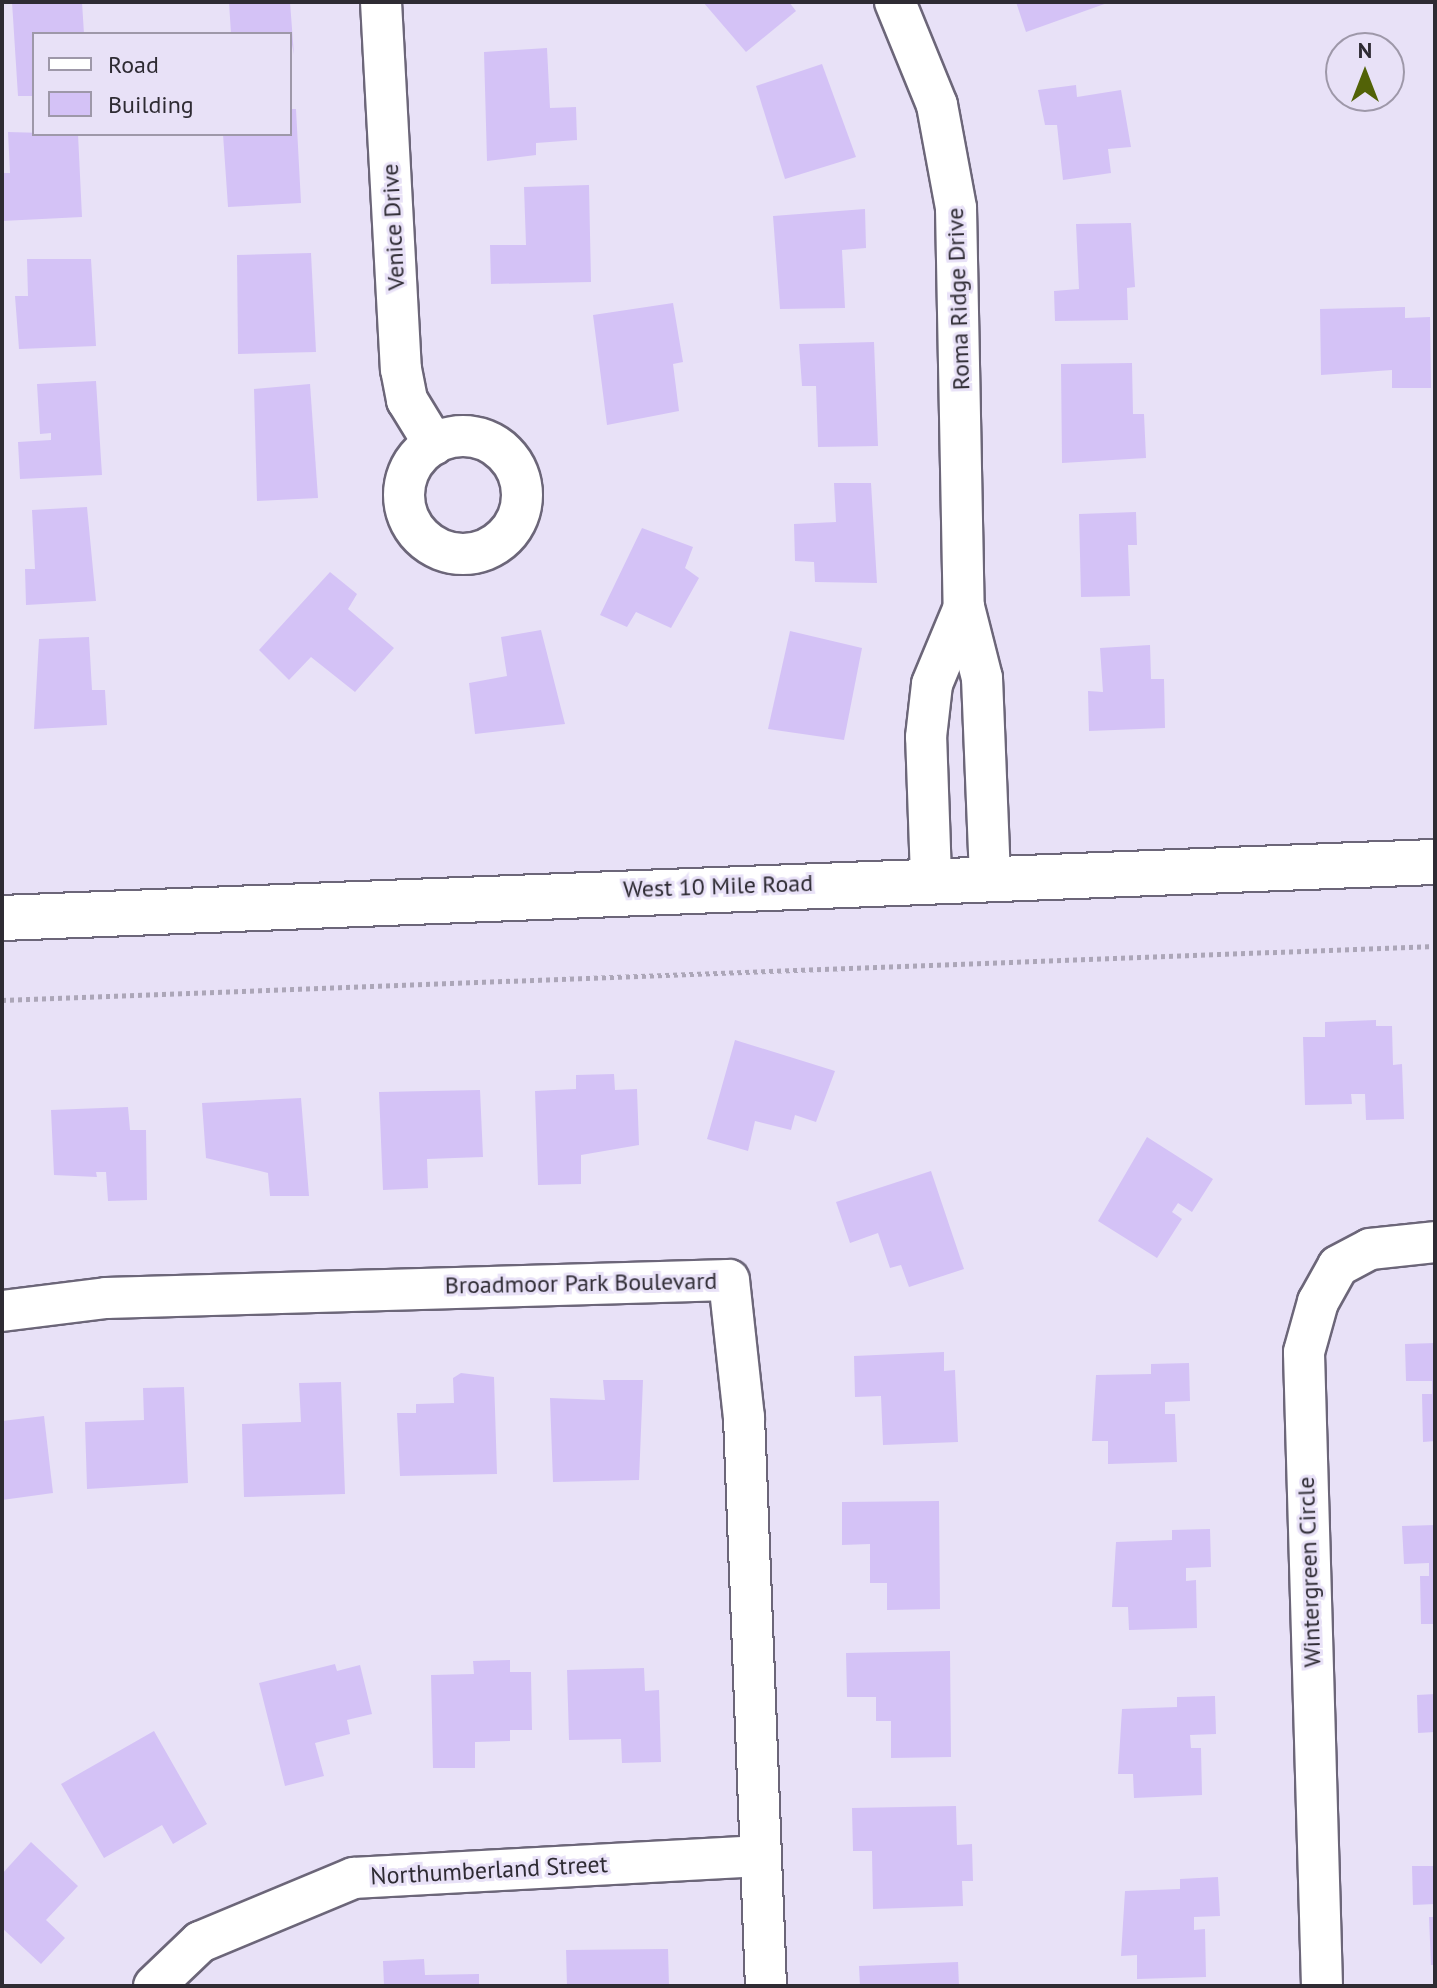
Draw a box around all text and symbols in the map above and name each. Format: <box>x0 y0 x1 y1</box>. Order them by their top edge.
legend <box>32 32 292 136</box>
north arrow <box>1325 32 1405 112</box>
text: N <box>1358 36 1372 64</box>
text: Road <box>108 49 159 80</box>
text: Building <box>108 89 194 120</box>
street label: Venice Drive <box>375 163 411 291</box>
street label: Roma Ridge Drive <box>940 207 976 391</box>
street label: West 10 Mile Road <box>623 868 813 904</box>
street label: Broadmoor Park Boulevard <box>444 1266 718 1300</box>
street label: Wintergreen Circle <box>1291 1476 1327 1668</box>
street label: Northumberland Street <box>370 1849 608 1891</box>

